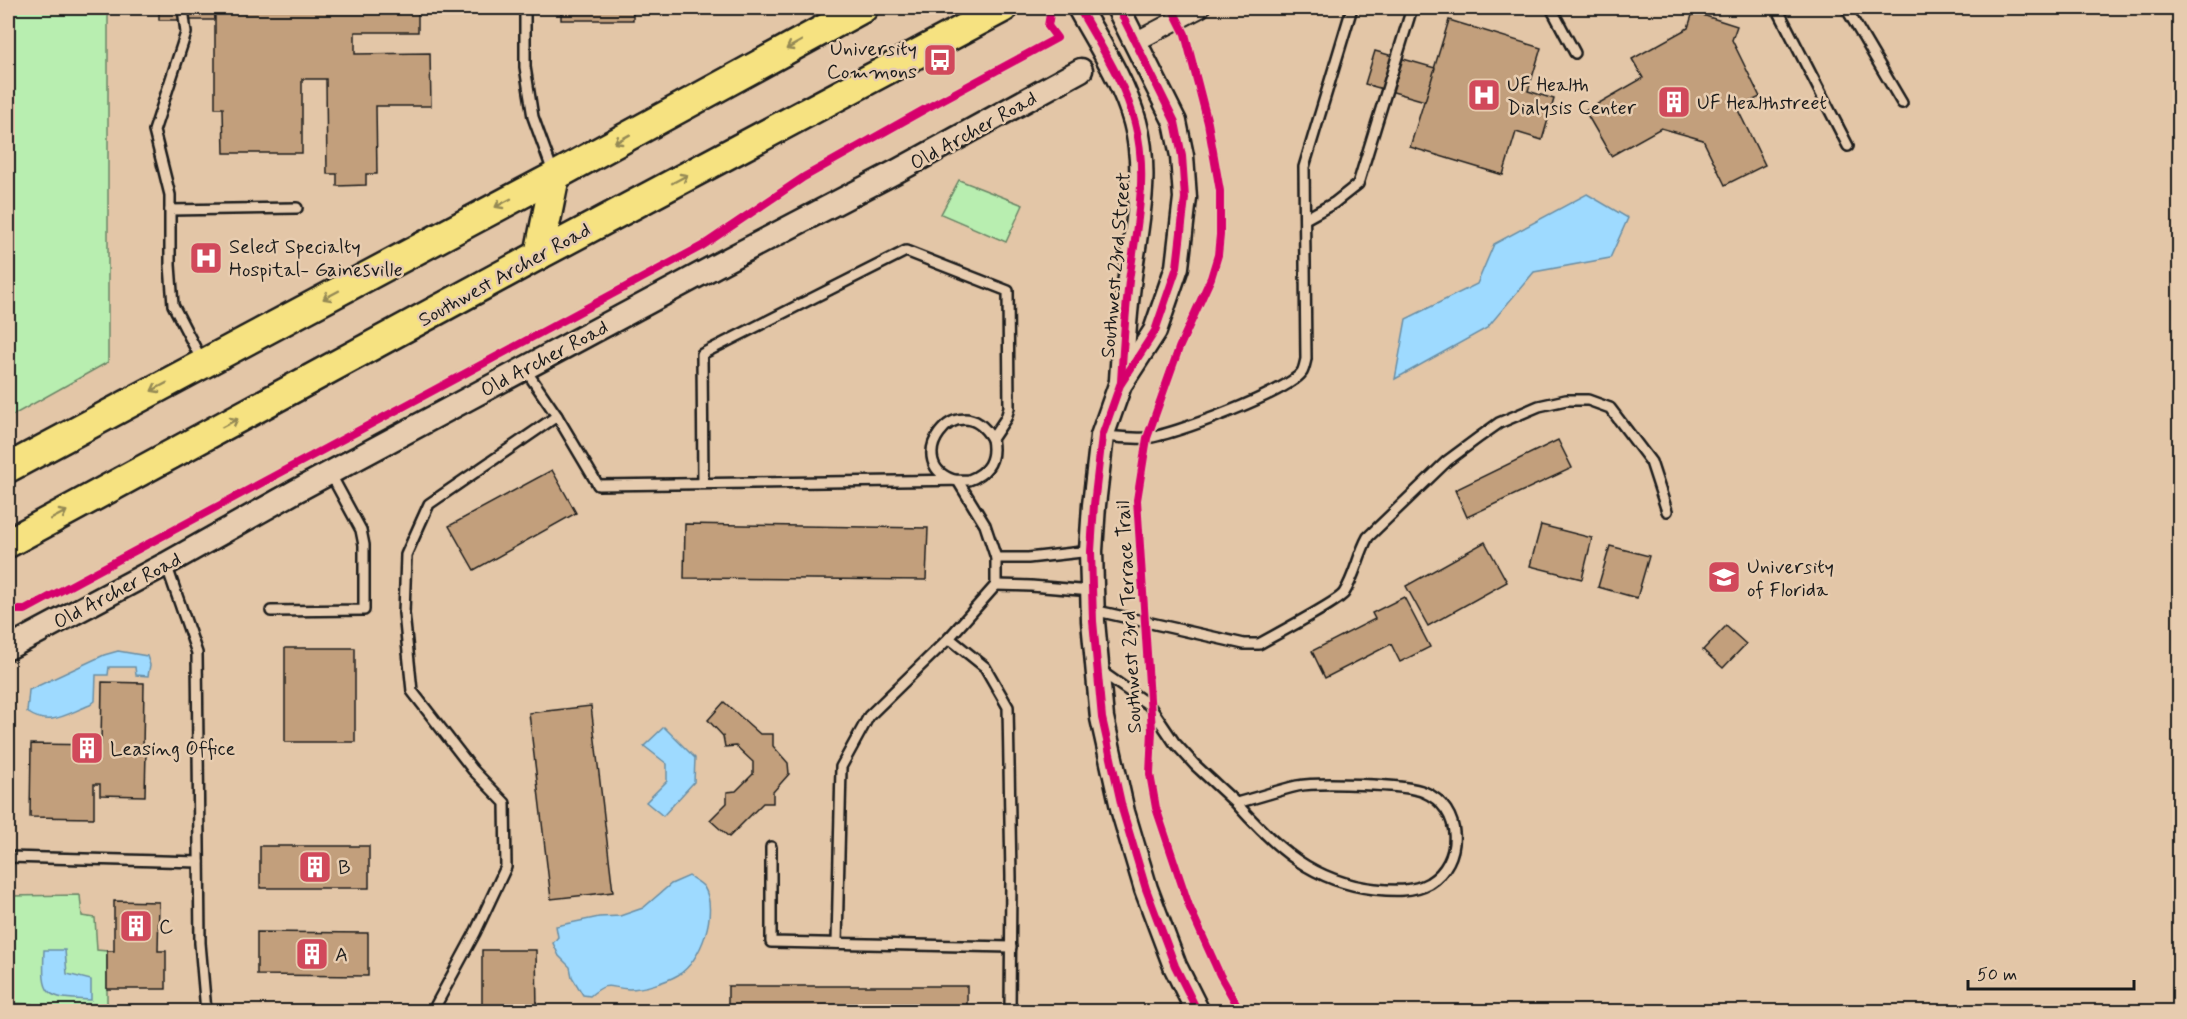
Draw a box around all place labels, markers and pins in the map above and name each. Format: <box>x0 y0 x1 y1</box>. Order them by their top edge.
place label: University Commons <box>827 36 917 86</box>
bus stop icon: University Commons <box>922 42 958 78</box>
place label: UF Health Dialysis Center <box>1507 72 1637 122</box>
hospital icon: UF Health Dialysis Center <box>1466 77 1502 113</box>
building icon: UF Healthstreet <box>1656 84 1692 120</box>
place label: UF Healthstreet <box>1697 90 1827 117</box>
place label: Select Specialty Hospital- Gainesville <box>229 234 403 284</box>
hospital icon: Select Specialty Hospital- Gainesville <box>188 240 224 276</box>
place label: University of Florida <box>1747 554 1834 604</box>
school or university icon: University of Florida <box>1706 559 1742 595</box>
building icon: Leasing Office <box>69 730 105 766</box>
place label: Leasing Office <box>110 736 236 763</box>
building icon: B <box>297 849 333 885</box>
place label: B <box>338 855 351 882</box>
building icon: C <box>118 908 154 944</box>
place label: C <box>159 914 173 941</box>
building icon: A <box>294 936 330 972</box>
place label: A <box>335 942 348 969</box>

